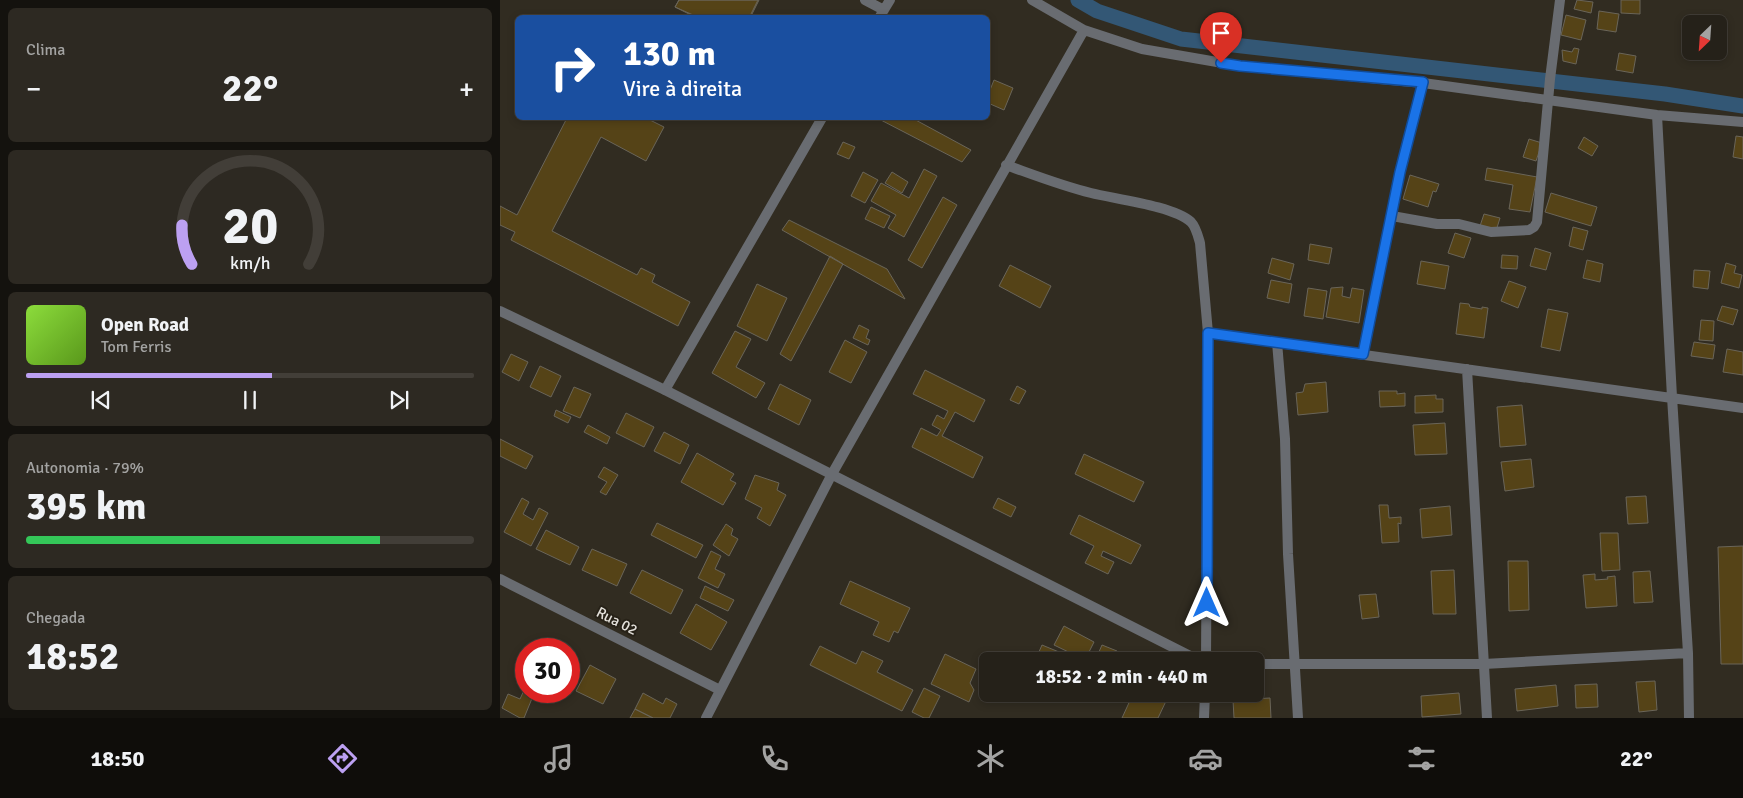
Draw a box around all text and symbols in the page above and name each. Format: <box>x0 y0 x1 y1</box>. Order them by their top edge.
pin <box>1200 12 1242 63</box>
north arrow <box>1682 15 1728 60</box>
map controls <box>1682 15 1727 60</box>
icon: arrive <box>1207 19 1235 47</box>
text: 130 m <box>623 32 716 75</box>
icon: right <box>540 35 605 100</box>
text: Clima <box>26 40 65 60</box>
text: 22° <box>222 65 278 112</box>
text: − <box>26 72 41 106</box>
text: + <box>459 72 474 106</box>
text: Vire à direita <box>623 75 742 102</box>
text: 20 <box>222 194 278 258</box>
text: km/h <box>230 252 270 274</box>
text: Open Road <box>101 313 189 337</box>
text: Tom Ferris <box>101 337 171 357</box>
icon: previous <box>87 386 115 414</box>
icon: pause <box>236 386 264 414</box>
icon: next <box>385 386 413 414</box>
text: Autonomia · 79% <box>26 458 144 478</box>
text: 395 km <box>26 483 147 530</box>
position arrow <box>1180 576 1232 628</box>
street label: Rua 02 <box>593 603 641 639</box>
text: Chegada <box>26 608 85 628</box>
text: 18:52 <box>26 633 119 680</box>
speed limit sign: 30 <box>515 638 580 703</box>
text: 18:52 · 2 min · 440 m <box>1035 665 1208 689</box>
icon: directions <box>325 741 360 776</box>
icon: music <box>541 741 576 776</box>
icon: phone <box>757 741 792 776</box>
icon: climate <box>973 741 1008 776</box>
icon: car <box>1188 741 1223 776</box>
icon: filters <box>1404 741 1439 776</box>
text: 18:50 <box>90 745 144 772</box>
text: 22° <box>1620 745 1653 772</box>

